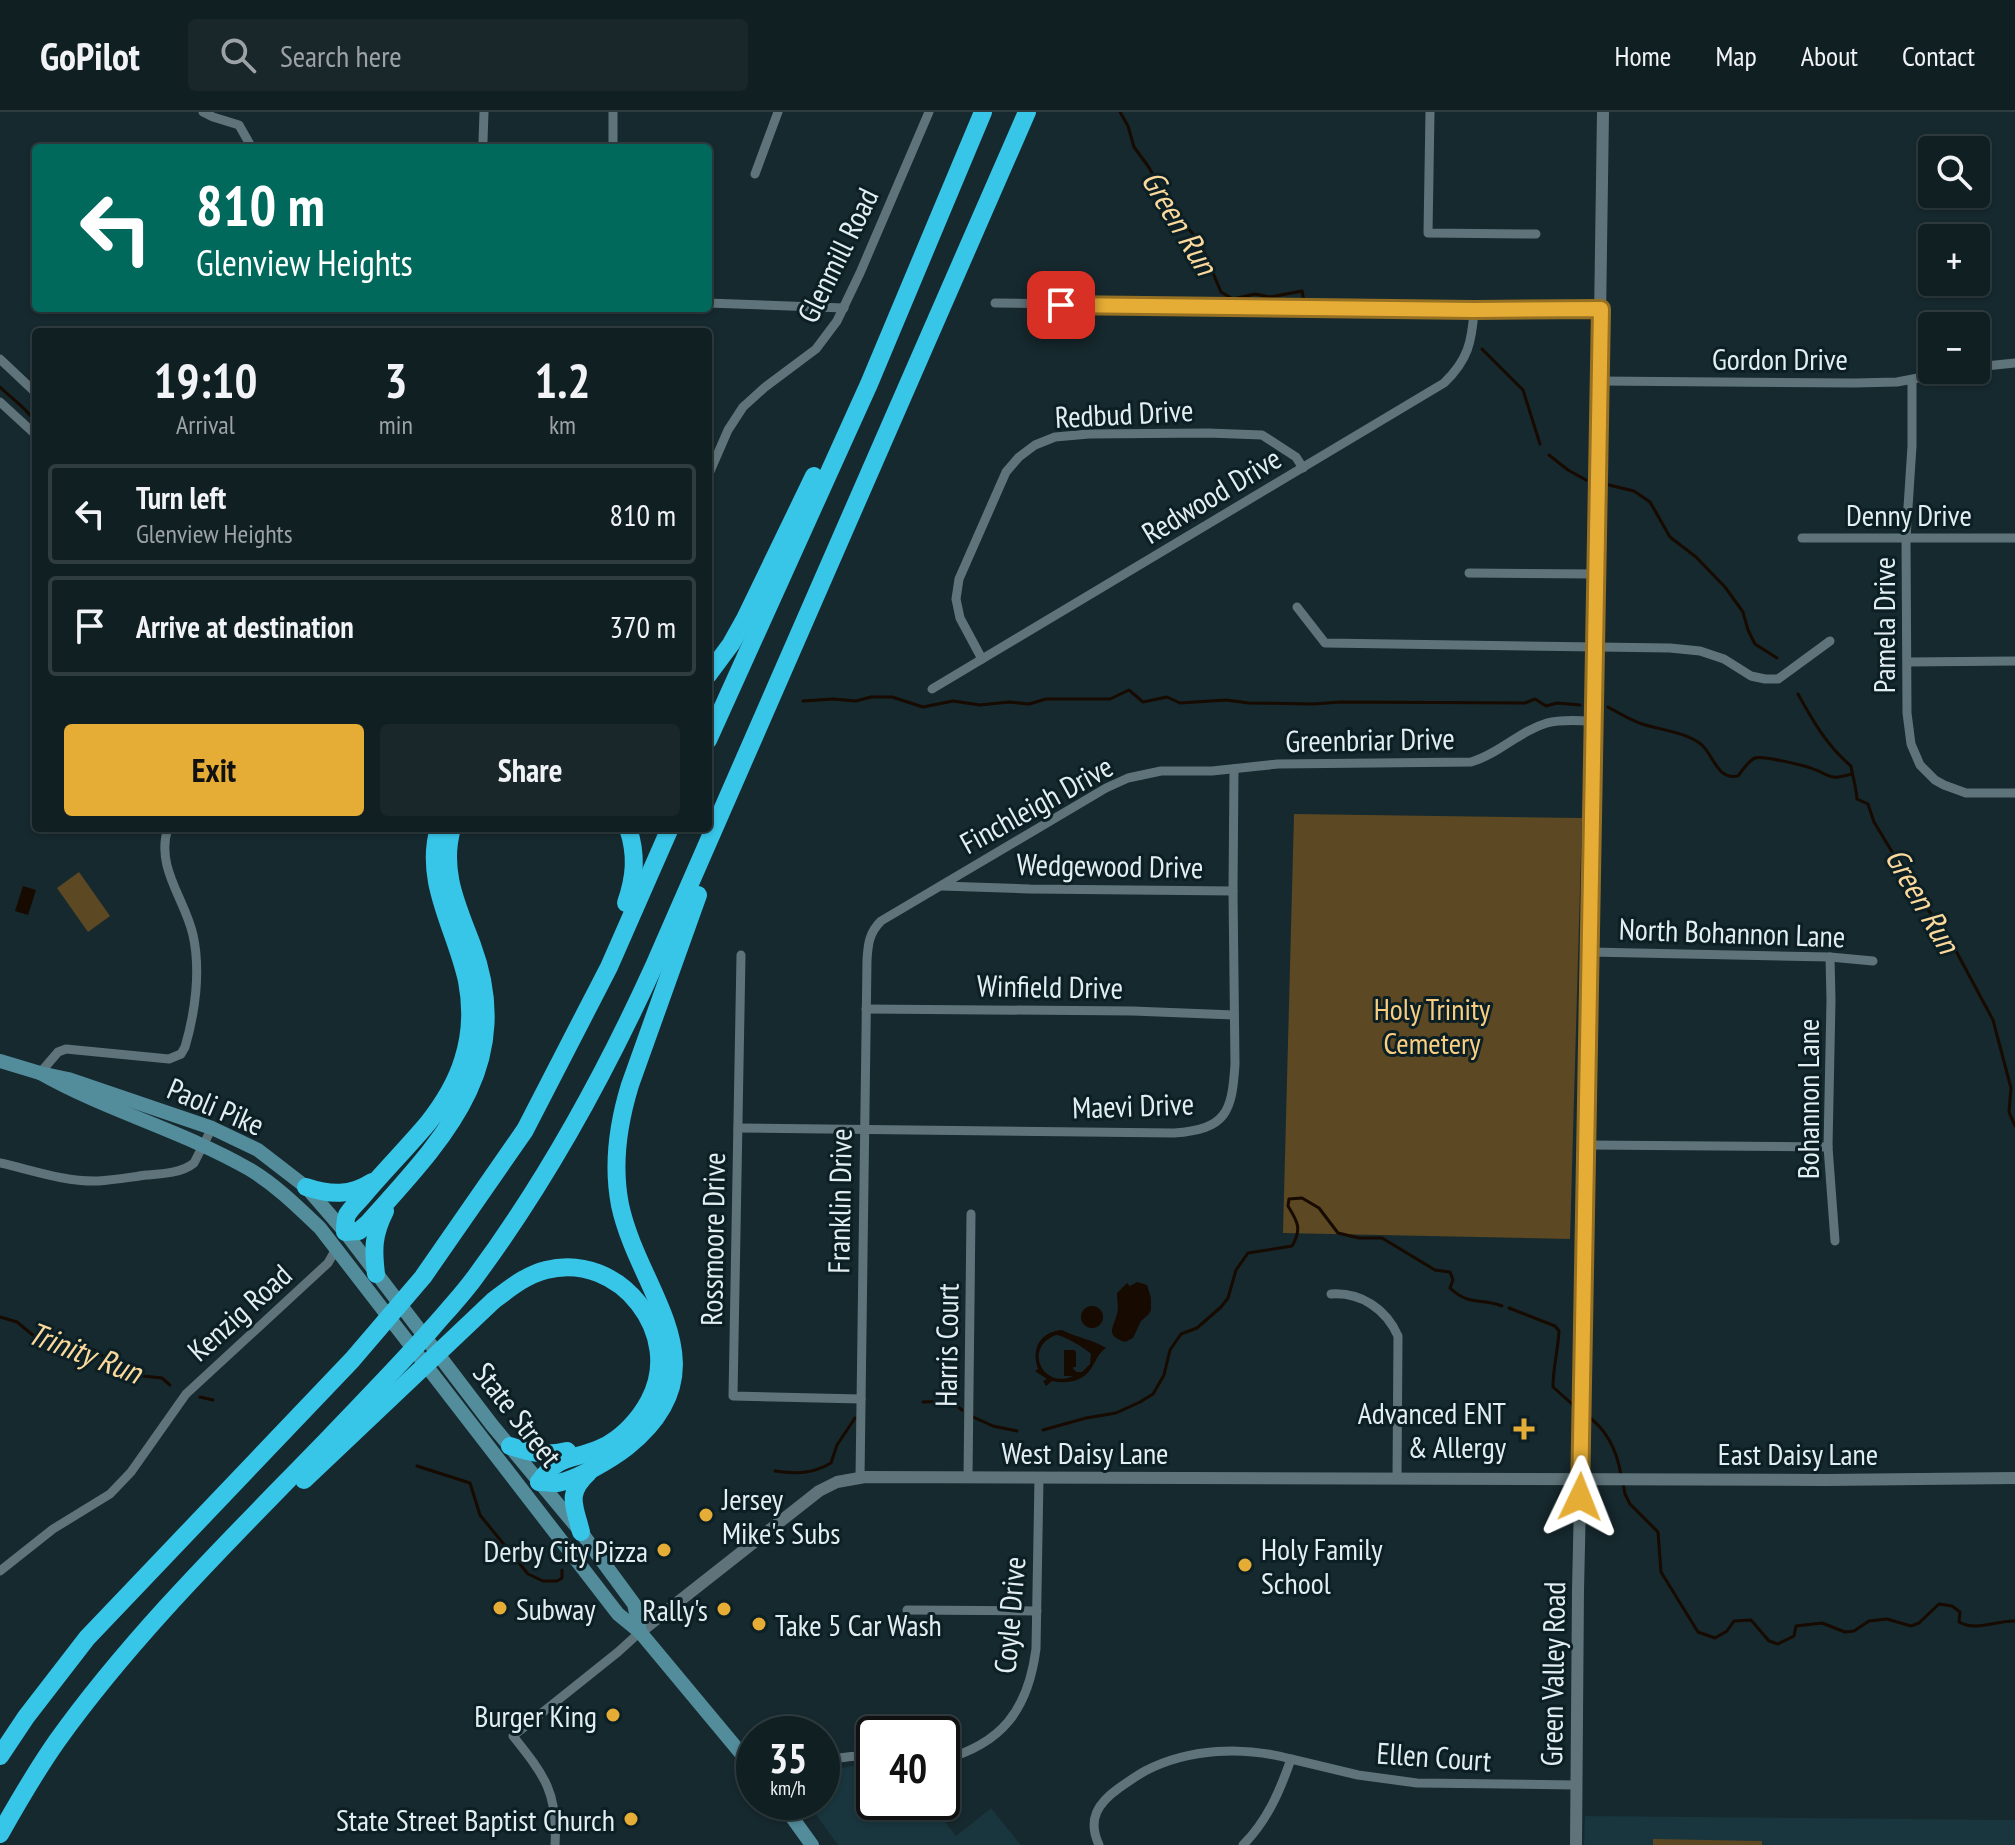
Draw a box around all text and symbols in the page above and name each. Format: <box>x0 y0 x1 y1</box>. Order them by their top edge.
search box <box>188 19 748 91</box>
text: GoPilot <box>40 31 140 80</box>
icon: search <box>216 33 260 77</box>
text: Search here <box>280 36 402 75</box>
text: Home <box>1615 37 1671 74</box>
text: Map <box>1715 37 1757 74</box>
text: About <box>1801 37 1858 74</box>
text: Contact <box>1902 37 1975 74</box>
map controls <box>1918 136 1990 384</box>
button: search <box>1918 136 1990 208</box>
water label: Green Run <box>1132 162 1229 284</box>
text: 810 m <box>196 169 325 241</box>
icon: left <box>64 176 168 280</box>
street label: Glenmill Road <box>788 181 886 329</box>
button: + <box>1918 224 1990 296</box>
text: Glenview Heights <box>196 239 413 286</box>
pin <box>1027 271 1095 339</box>
icon: arrive <box>1039 283 1083 327</box>
button: − <box>1918 312 1990 384</box>
street label: Gordon Drive <box>1712 339 1848 378</box>
text: 19:10 <box>154 349 257 411</box>
text: 3 <box>384 349 407 411</box>
text: 1.2 <box>534 349 590 411</box>
street label: Redbud Drive <box>1054 390 1194 436</box>
text: Arrival <box>176 408 235 441</box>
text: min <box>379 408 413 441</box>
text: km <box>549 408 576 441</box>
street label: Redwood Drive <box>1134 438 1288 552</box>
text: Turn left <box>136 478 226 517</box>
icon: left <box>68 492 112 536</box>
text: 810 m <box>610 495 676 534</box>
street label: Denny Drive <box>1846 495 1972 534</box>
text: Glenview Heights <box>136 517 293 550</box>
street label: Pamela Drive <box>1864 557 1903 693</box>
icon: arrive <box>68 604 112 648</box>
text: Arrive at destination <box>136 607 354 646</box>
text: 370 m <box>610 607 676 646</box>
street label: Greenbriar Drive <box>1285 718 1455 760</box>
button: Exit <box>64 724 364 816</box>
button: Share <box>380 724 680 816</box>
street label: Finchleigh Drive <box>953 746 1119 862</box>
water label: Green Run <box>1876 840 1971 962</box>
street label: Wedgewood Drive <box>1016 844 1204 886</box>
street label: North Bohannon Lane <box>1618 909 1846 955</box>
street label: Winfield Drive <box>977 965 1123 1007</box>
park label: Holy Trinity Cemetery <box>1374 989 1491 1062</box>
street label: Bohannon Lane <box>1788 1019 1827 1179</box>
street label: Paoli Pike <box>162 1068 270 1144</box>
street label: Maevi Drive <box>1071 1083 1195 1127</box>
street label: Franklin Drive <box>818 1128 860 1274</box>
street label: Rossmoore Drive <box>691 1152 733 1326</box>
street label: Kenzig Road <box>179 1255 299 1369</box>
street label: Harris Court <box>925 1282 967 1407</box>
water label: Trinity Run <box>22 1311 149 1393</box>
street label: State Street <box>465 1354 571 1475</box>
place label: Advanced ENT & Allergy <box>1358 1393 1507 1466</box>
marker: Advanced ENT & Allergy <box>1513 1418 1535 1440</box>
street label: West Daisy Lane <box>1002 1433 1168 1472</box>
street label: East Daisy Lane <box>1718 1434 1878 1473</box>
position arrow <box>1538 1455 1622 1539</box>
place label: Jersey Mike's Subs <box>721 1479 840 1552</box>
marker: Jersey Mike's Subs <box>697 1506 715 1524</box>
place label: Holy Family School <box>1261 1529 1383 1602</box>
place label: Derby City Pizza <box>483 1531 648 1570</box>
marker: Derby City Pizza <box>655 1541 673 1559</box>
street label: Coyle Drive <box>984 1555 1034 1675</box>
marker: Holy Family School <box>1236 1556 1254 1574</box>
street label: Green Valley Road <box>1531 1581 1573 1767</box>
place label: Subway <box>516 1589 596 1628</box>
place label: Rally's <box>642 1590 708 1629</box>
marker: Subway <box>491 1599 509 1617</box>
marker: Rally's <box>715 1600 733 1618</box>
place label: Take 5 Car Wash <box>775 1605 942 1644</box>
marker: Take 5 Car Wash <box>750 1615 768 1633</box>
place label: Burger King <box>474 1696 597 1735</box>
marker: Burger King <box>604 1706 622 1724</box>
speed limit sign: 40 <box>856 1716 960 1820</box>
text: 35 <box>769 1732 807 1784</box>
street label: Ellen Court <box>1375 1733 1493 1780</box>
text: km/h <box>770 1775 806 1801</box>
place label: State Street Baptist Church <box>336 1800 615 1839</box>
marker: State Street Baptist Church <box>622 1810 640 1828</box>

